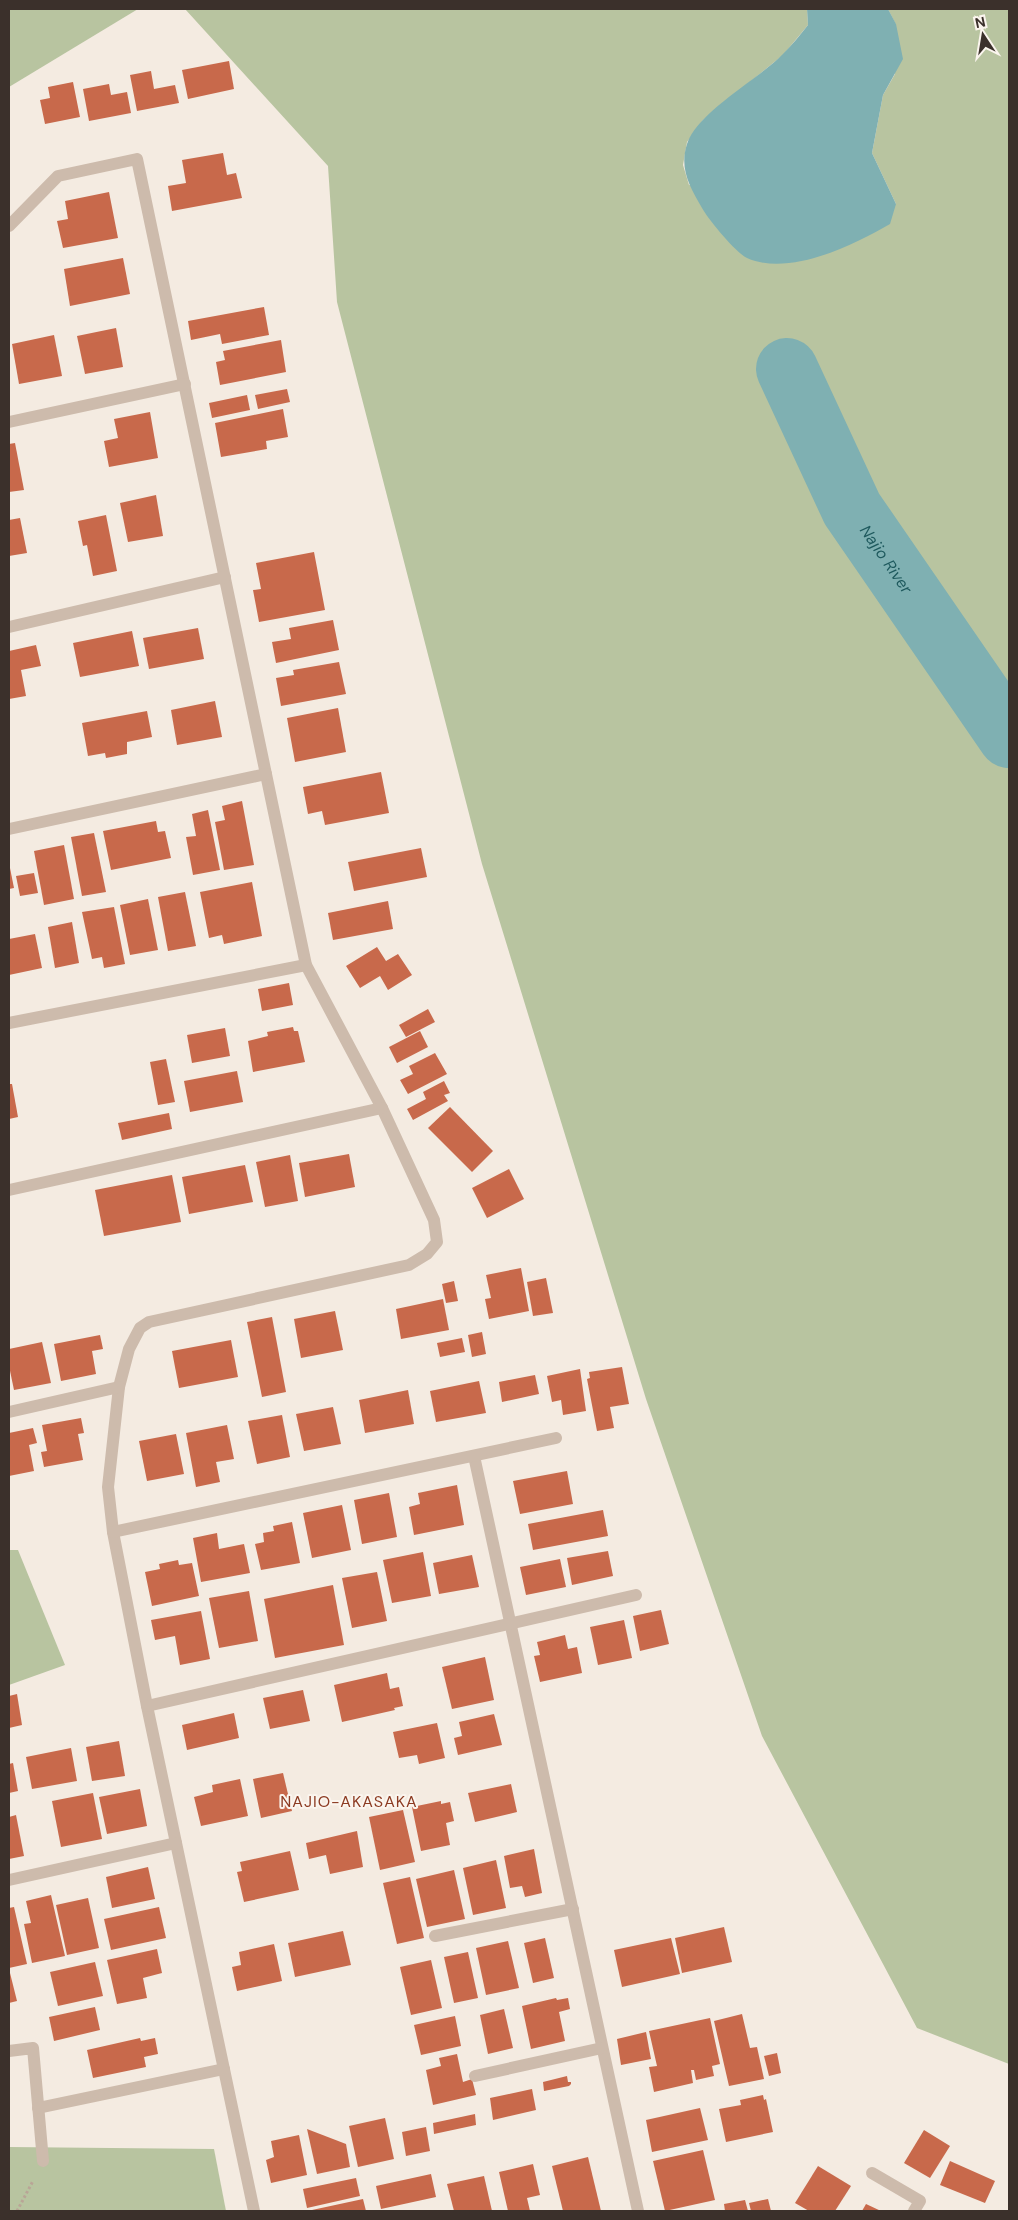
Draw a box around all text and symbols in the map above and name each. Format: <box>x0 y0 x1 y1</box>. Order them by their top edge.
north arrow <box>958 10 1008 60</box>
text: N <box>973 12 987 32</box>
water label: Najio River <box>855 521 918 598</box>
district label: NAJIO-AKASAKA <box>280 1791 418 1812</box>

